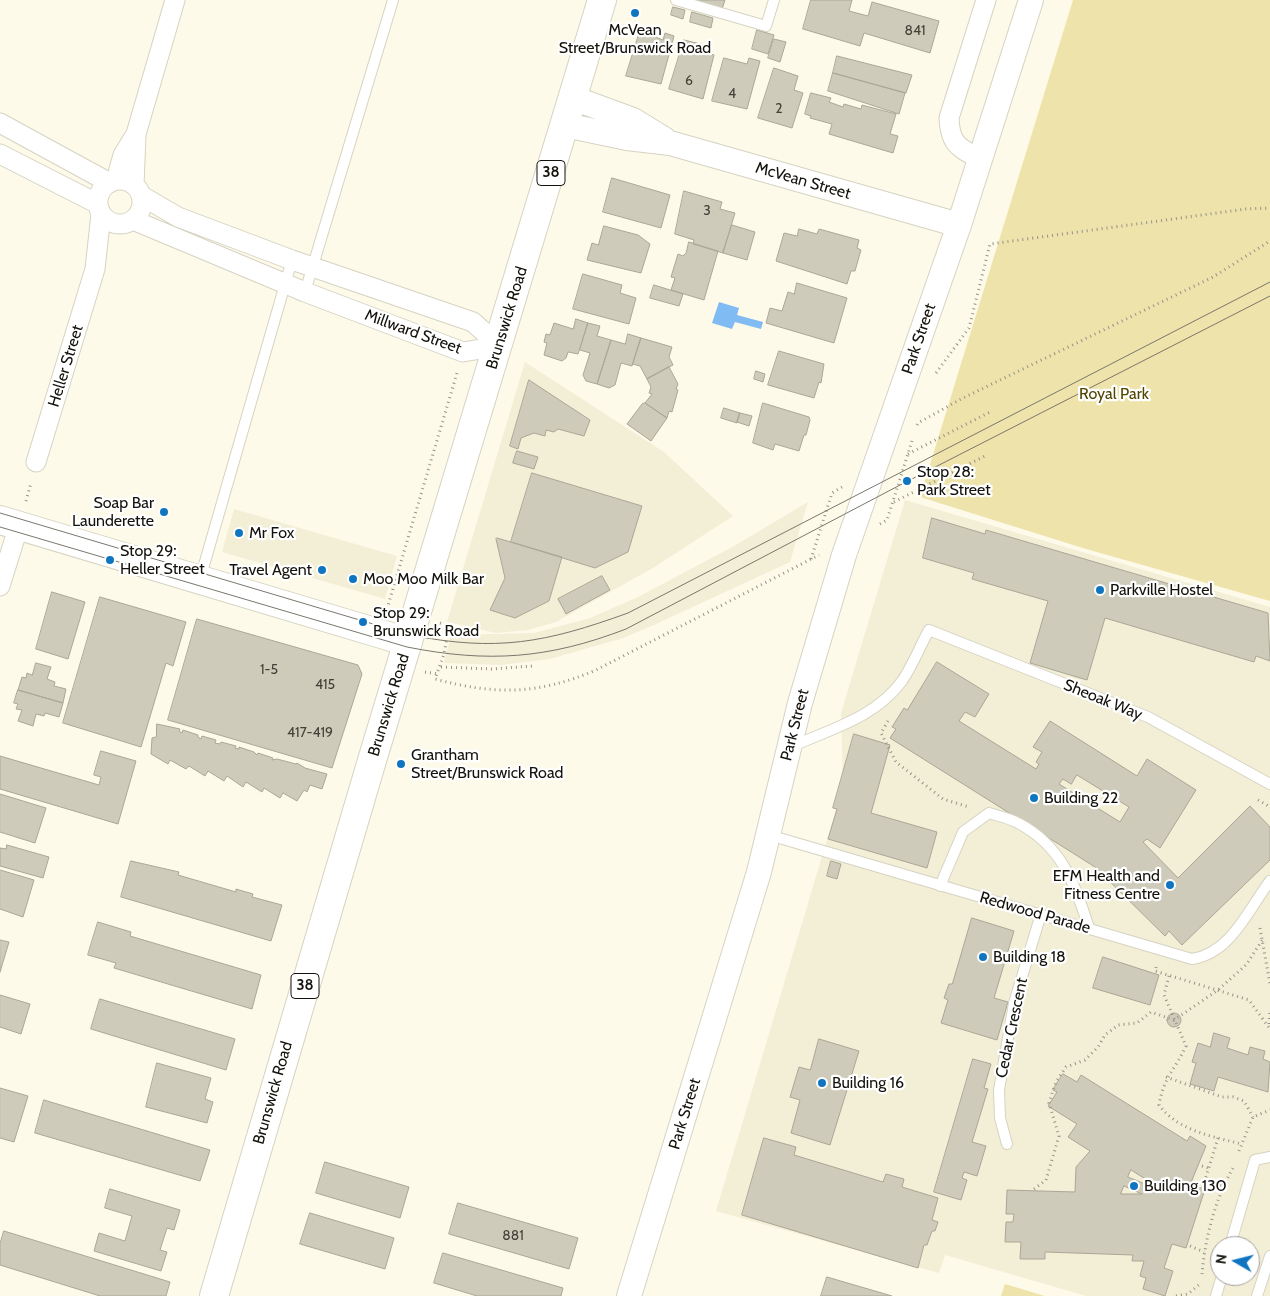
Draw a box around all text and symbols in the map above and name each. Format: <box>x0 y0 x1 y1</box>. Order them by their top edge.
marker: McVean Street/Brunswick Road <box>629 7 641 19</box>
place label: McVean Street/Brunswick Road <box>559 20 711 58</box>
house number: 841 <box>904 23 926 39</box>
house number: 6 <box>685 73 693 89</box>
house number: 4 <box>728 86 736 102</box>
house number: 2 <box>775 101 783 117</box>
street label: McVean Street <box>753 158 853 204</box>
road number: 38 <box>537 160 565 186</box>
house number: 3 <box>703 203 711 219</box>
street label: Brunswick Road <box>482 264 532 372</box>
street label: Park Street <box>898 301 940 377</box>
street label: Millward Street <box>362 306 464 358</box>
street label: Heller Street <box>44 323 88 409</box>
park label: Royal Park <box>1079 384 1149 404</box>
place label: Stop 28: Park Street <box>917 462 991 500</box>
marker: Stop 28: Park Street <box>901 475 913 487</box>
place label: Soap Bar Launderette <box>72 493 154 531</box>
marker: Soap Bar Launderette <box>158 506 170 518</box>
place label: Mr Fox <box>249 523 294 543</box>
marker: Mr Fox <box>233 527 245 539</box>
place label: Stop 29: Heller Street <box>120 541 205 579</box>
marker: Stop 29: Heller Street <box>104 554 116 566</box>
place label: Travel Agent <box>229 560 312 580</box>
marker: Travel Agent <box>316 564 328 576</box>
place label: Moo Moo Milk Bar <box>363 569 484 589</box>
marker: Moo Moo Milk Bar <box>347 573 359 585</box>
place label: Parkville Hostel <box>1110 580 1213 600</box>
marker: Parkville Hostel <box>1094 584 1106 596</box>
place label: Stop 29: Brunswick Road <box>373 603 479 641</box>
marker: Stop 29: Brunswick Road <box>357 616 369 628</box>
street label: Brunswick Road <box>364 651 414 759</box>
house number: 1-5 <box>260 662 278 678</box>
street label: Sheoak Way <box>1061 675 1145 725</box>
house number: 415 <box>315 677 335 693</box>
street label: Park Street <box>777 687 813 763</box>
house number: 417-419 <box>287 725 333 741</box>
place label: Grantham Street/Brunswick Road <box>411 745 563 783</box>
marker: Grantham Street/Brunswick Road <box>395 758 407 770</box>
place label: Building 22 <box>1044 788 1118 808</box>
marker: Building 22 <box>1028 792 1040 804</box>
place label: EFM Health and Fitness Centre <box>1053 866 1160 904</box>
marker: EFM Health and Fitness Centre <box>1164 879 1176 891</box>
street label: Redwood Parade <box>977 888 1093 938</box>
place label: Building 18 <box>993 947 1066 967</box>
marker: Building 18 <box>977 951 989 963</box>
road number: 38 <box>291 974 319 998</box>
street label: Cedar Crescent <box>992 976 1032 1080</box>
street label: Brunswick Road <box>249 1039 297 1147</box>
place label: Building 16 <box>832 1073 904 1093</box>
street label: Park Street <box>665 1076 705 1152</box>
marker: Building 16 <box>816 1077 828 1089</box>
place label: Building 130 <box>1144 1176 1227 1196</box>
marker: Building 130 <box>1128 1180 1140 1192</box>
house number: 881 <box>502 1228 524 1244</box>
north arrow <box>1210 1236 1260 1286</box>
text: N <box>1212 1253 1231 1265</box>

